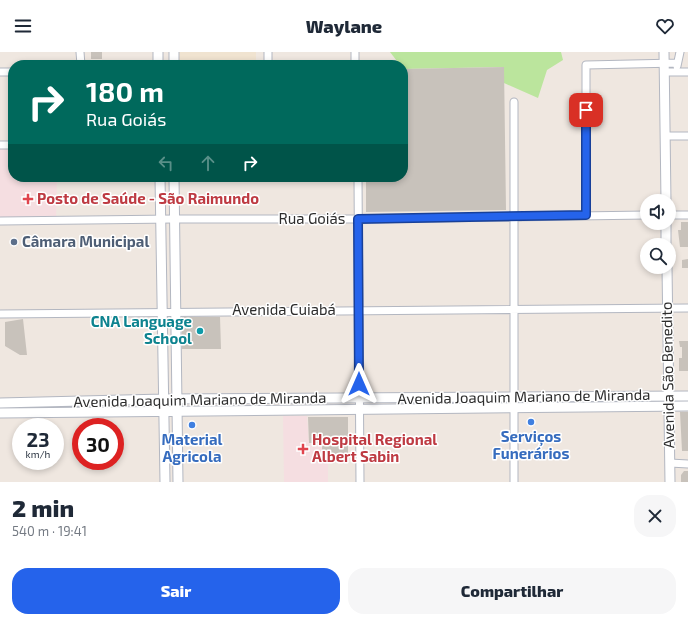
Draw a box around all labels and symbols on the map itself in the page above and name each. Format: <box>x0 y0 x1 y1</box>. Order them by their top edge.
pin <box>569 93 603 127</box>
place label: Posto de Saúde - São Raimundo <box>37 189 259 207</box>
marker: Posto de Saúde - São Raimundo <box>22 193 34 205</box>
street label: Rua Goiás <box>279 209 345 227</box>
place label: Câmara Municipal <box>22 232 149 250</box>
marker: Câmara Municipal <box>9 237 19 247</box>
street label: Avenida Cuiabá <box>232 300 336 318</box>
street label: Avenida São Benedito <box>657 301 677 449</box>
place label: CNA Language School <box>91 312 192 347</box>
marker: CNA Language School <box>195 326 205 336</box>
position arrow <box>338 363 380 405</box>
street label: Avenida Joaquim Mariano de Miranda <box>397 385 651 407</box>
street label: Avenida Joaquim Mariano de Miranda <box>73 388 327 410</box>
marker: Serviços Funerários <box>526 417 536 427</box>
speed limit sign: 30 <box>72 418 124 470</box>
marker: Material Agricola <box>187 420 197 430</box>
place label: Serviços Funerários <box>493 427 569 462</box>
place label: Material Agricola <box>162 430 223 465</box>
place label: Hospital Regional Albert Sabin <box>312 430 437 465</box>
marker: Hospital Regional Albert Sabin <box>297 443 309 455</box>

